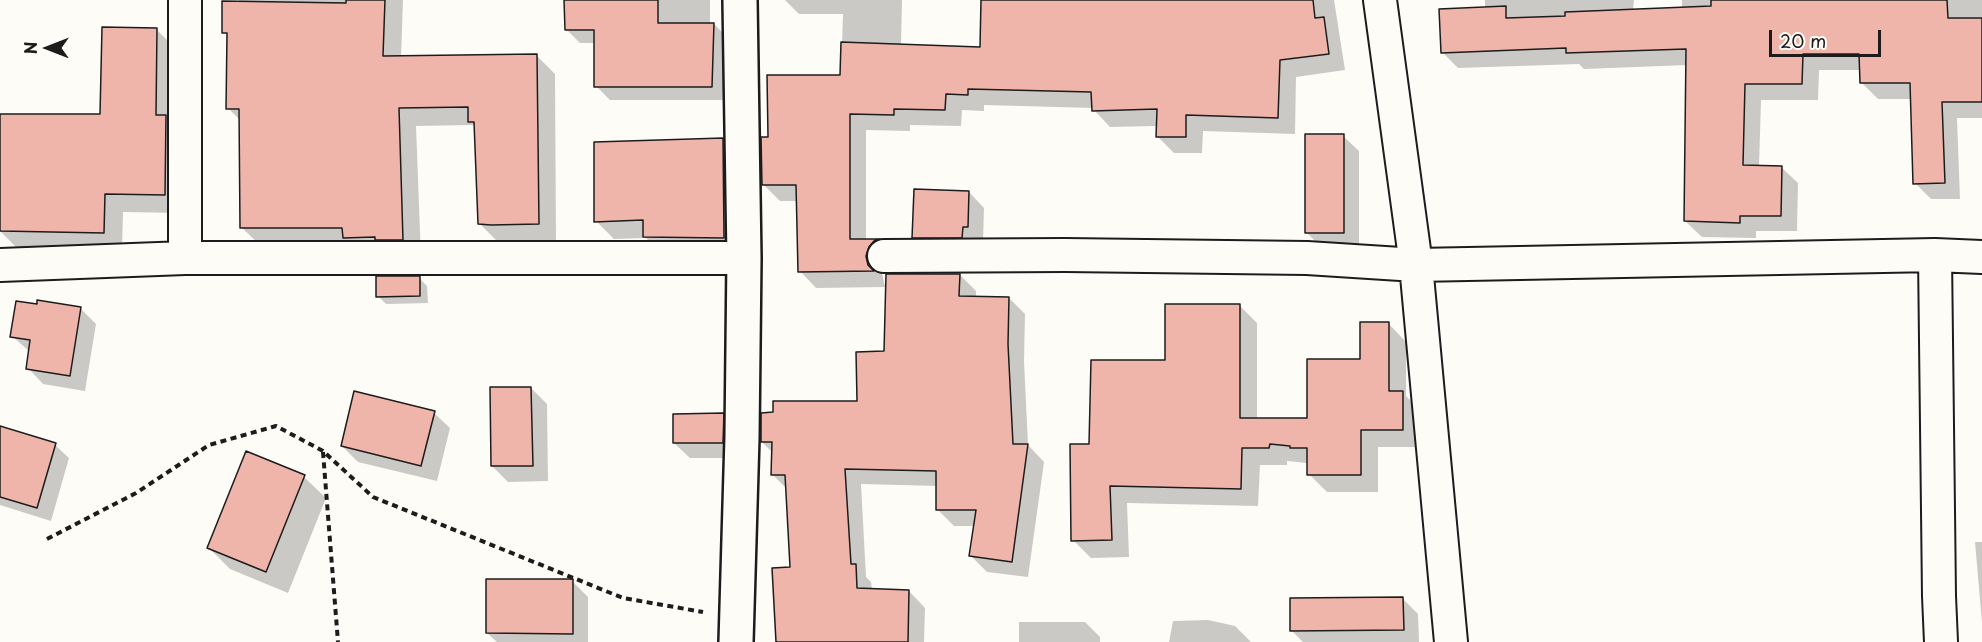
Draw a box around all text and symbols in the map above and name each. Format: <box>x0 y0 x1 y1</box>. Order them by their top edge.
north arrow <box>18 18 78 78</box>
scale bar <box>1772 18 1884 56</box>
text: 20 m <box>1780 27 1826 54</box>
text: N <box>18 42 42 54</box>

